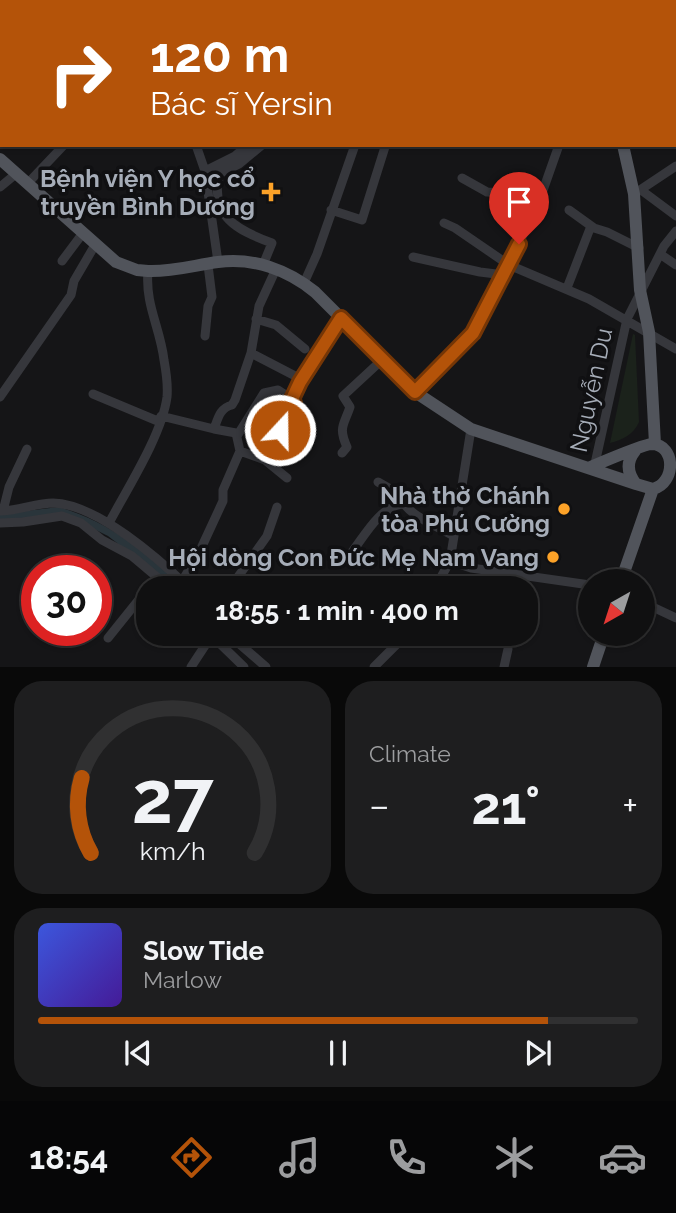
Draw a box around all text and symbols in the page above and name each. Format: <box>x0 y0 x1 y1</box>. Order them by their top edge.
text: 120 m <box>150 26 289 83</box>
icon: right <box>35 28 126 119</box>
text: Bác sĩ Yersin <box>150 85 333 122</box>
place label: Bệnh viện Y học cổ truyền Bình Dương <box>40 164 255 221</box>
pin <box>489 172 549 244</box>
marker: Bệnh viện Y học cổ truyền Bình Dương <box>261 182 281 202</box>
icon: arrive <box>500 183 538 221</box>
street label: Nguyễn Du <box>564 325 618 455</box>
position arrow <box>243 393 317 467</box>
place label: Nhà thờ Chánh tòa Phú Cường <box>380 481 550 538</box>
marker: Nhà thờ Chánh tòa Phú Cường <box>556 501 572 517</box>
place label: Hội dòng Con Đức Mẹ Nam Vang <box>168 543 539 572</box>
marker: Hội dòng Con Đức Mẹ Nam Vang <box>545 549 561 565</box>
speed limit sign: 30 <box>21 555 112 646</box>
north arrow <box>578 569 654 646</box>
map controls <box>578 569 655 646</box>
text: 18:55 · 1 min · 400 m <box>215 596 459 626</box>
text: Climate <box>369 740 451 767</box>
text: 27 <box>132 756 214 841</box>
text: 21° <box>472 775 540 836</box>
text: − <box>369 783 389 828</box>
text: + <box>622 783 638 828</box>
text: km/h <box>140 836 205 866</box>
text: Slow Tide <box>143 936 264 966</box>
text: Marlow <box>143 966 222 993</box>
icon: previous <box>119 1034 157 1072</box>
icon: pause <box>319 1034 357 1072</box>
icon: next <box>519 1034 557 1072</box>
icon: directions <box>167 1133 216 1182</box>
icon: music <box>275 1133 324 1182</box>
icon: phone <box>382 1133 431 1182</box>
icon: climate <box>490 1133 539 1182</box>
icon: car <box>598 1133 647 1182</box>
text: 18:54 <box>29 1139 108 1176</box>

